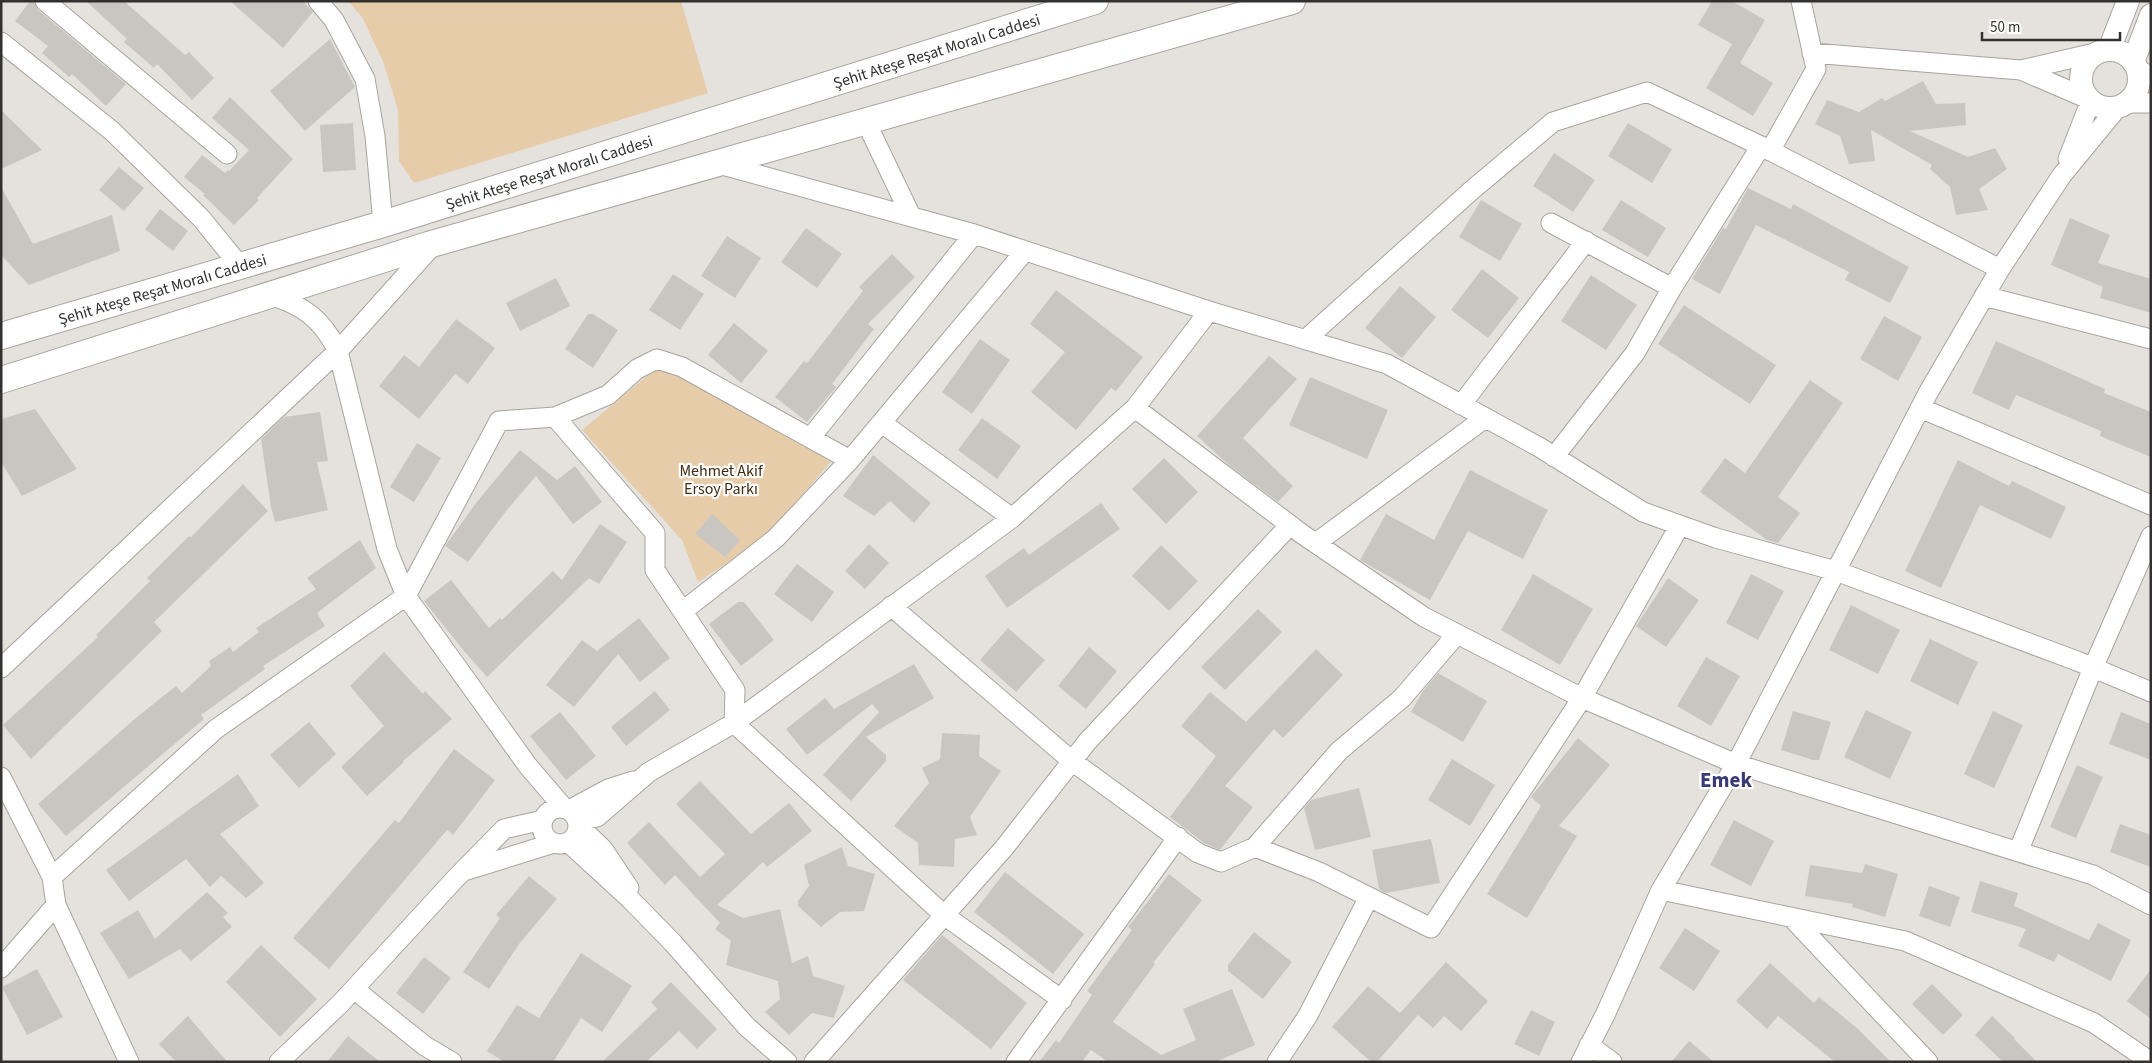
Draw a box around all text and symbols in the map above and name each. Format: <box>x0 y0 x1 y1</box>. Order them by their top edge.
street label: Şehit Ateşe Reşat Moralı Caddesi <box>830 9 1043 94</box>
scale bar <box>1982 10 2120 42</box>
text: 50 m <box>1990 17 2020 38</box>
street label: Şehit Ateşe Reşat Moralı Caddesi <box>443 130 656 216</box>
street label: Şehit Ateşe Reşat Moralı Caddesi <box>56 249 269 331</box>
park label: Mehmet Akif Ersoy Parkı <box>679 460 764 500</box>
district label: Emek <box>1700 765 1752 795</box>

